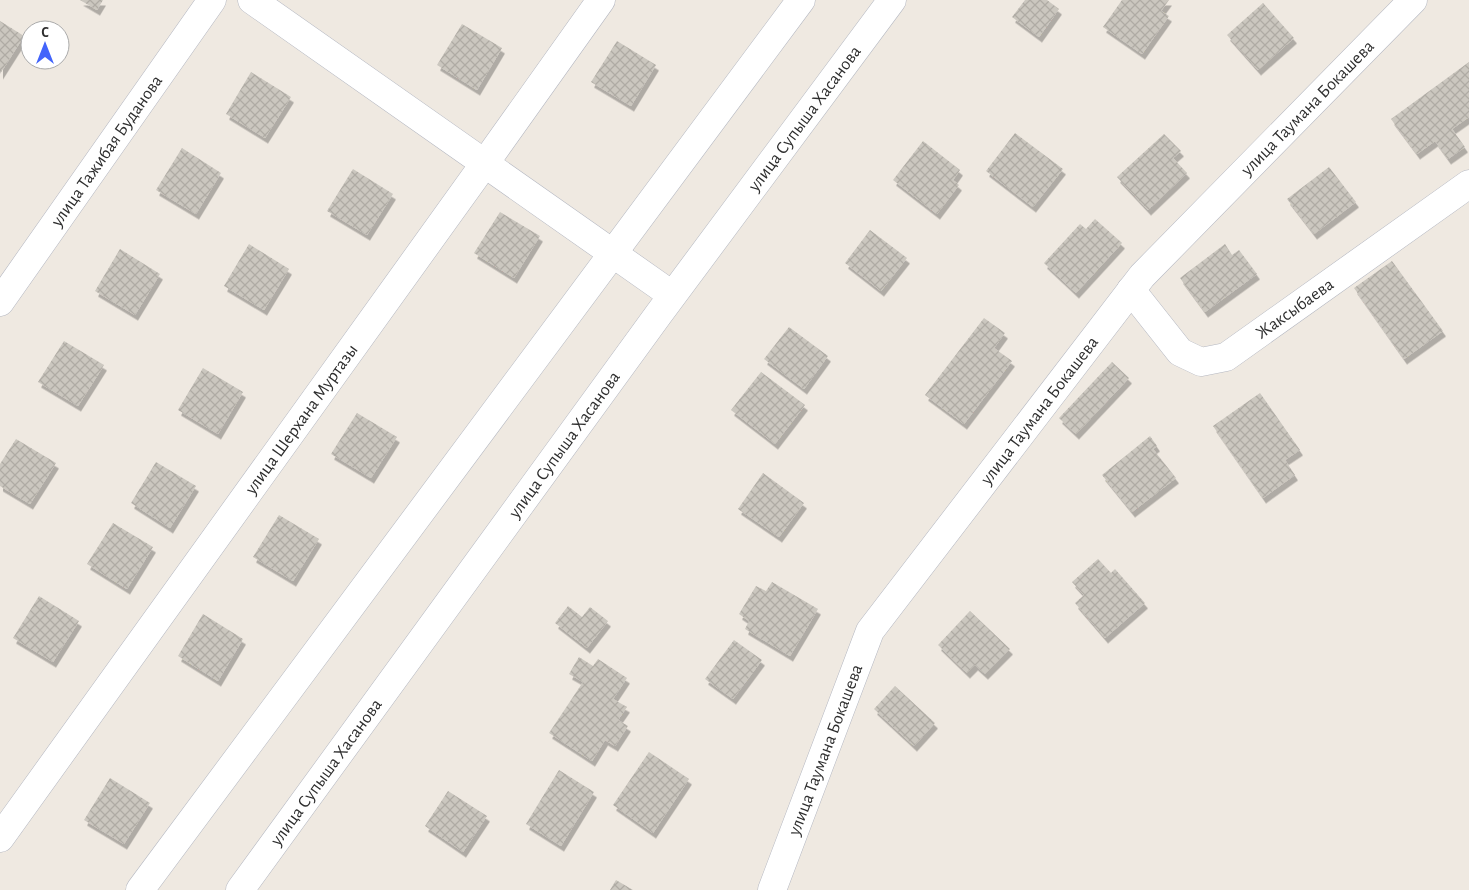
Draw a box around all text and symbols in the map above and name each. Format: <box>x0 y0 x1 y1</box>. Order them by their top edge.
north arrow <box>20 20 70 70</box>
text: С <box>41 26 49 40</box>
street label: улица Таумана Бокашева <box>1237 37 1378 180</box>
street label: улица Супыша Хасанова <box>745 43 865 196</box>
street label: улица Тажибая Буданова <box>47 72 166 231</box>
street label: Жаксыбаева <box>1253 275 1337 343</box>
street label: улица Таумана Бокашева <box>977 333 1102 489</box>
street label: улица Шерхана Муртазы <box>242 341 362 499</box>
street label: улица Супыша Хасанова <box>505 368 624 522</box>
street label: улица Таумана Бокашева <box>785 662 867 839</box>
street label: улица Супыша Хасанова <box>267 696 386 850</box>

